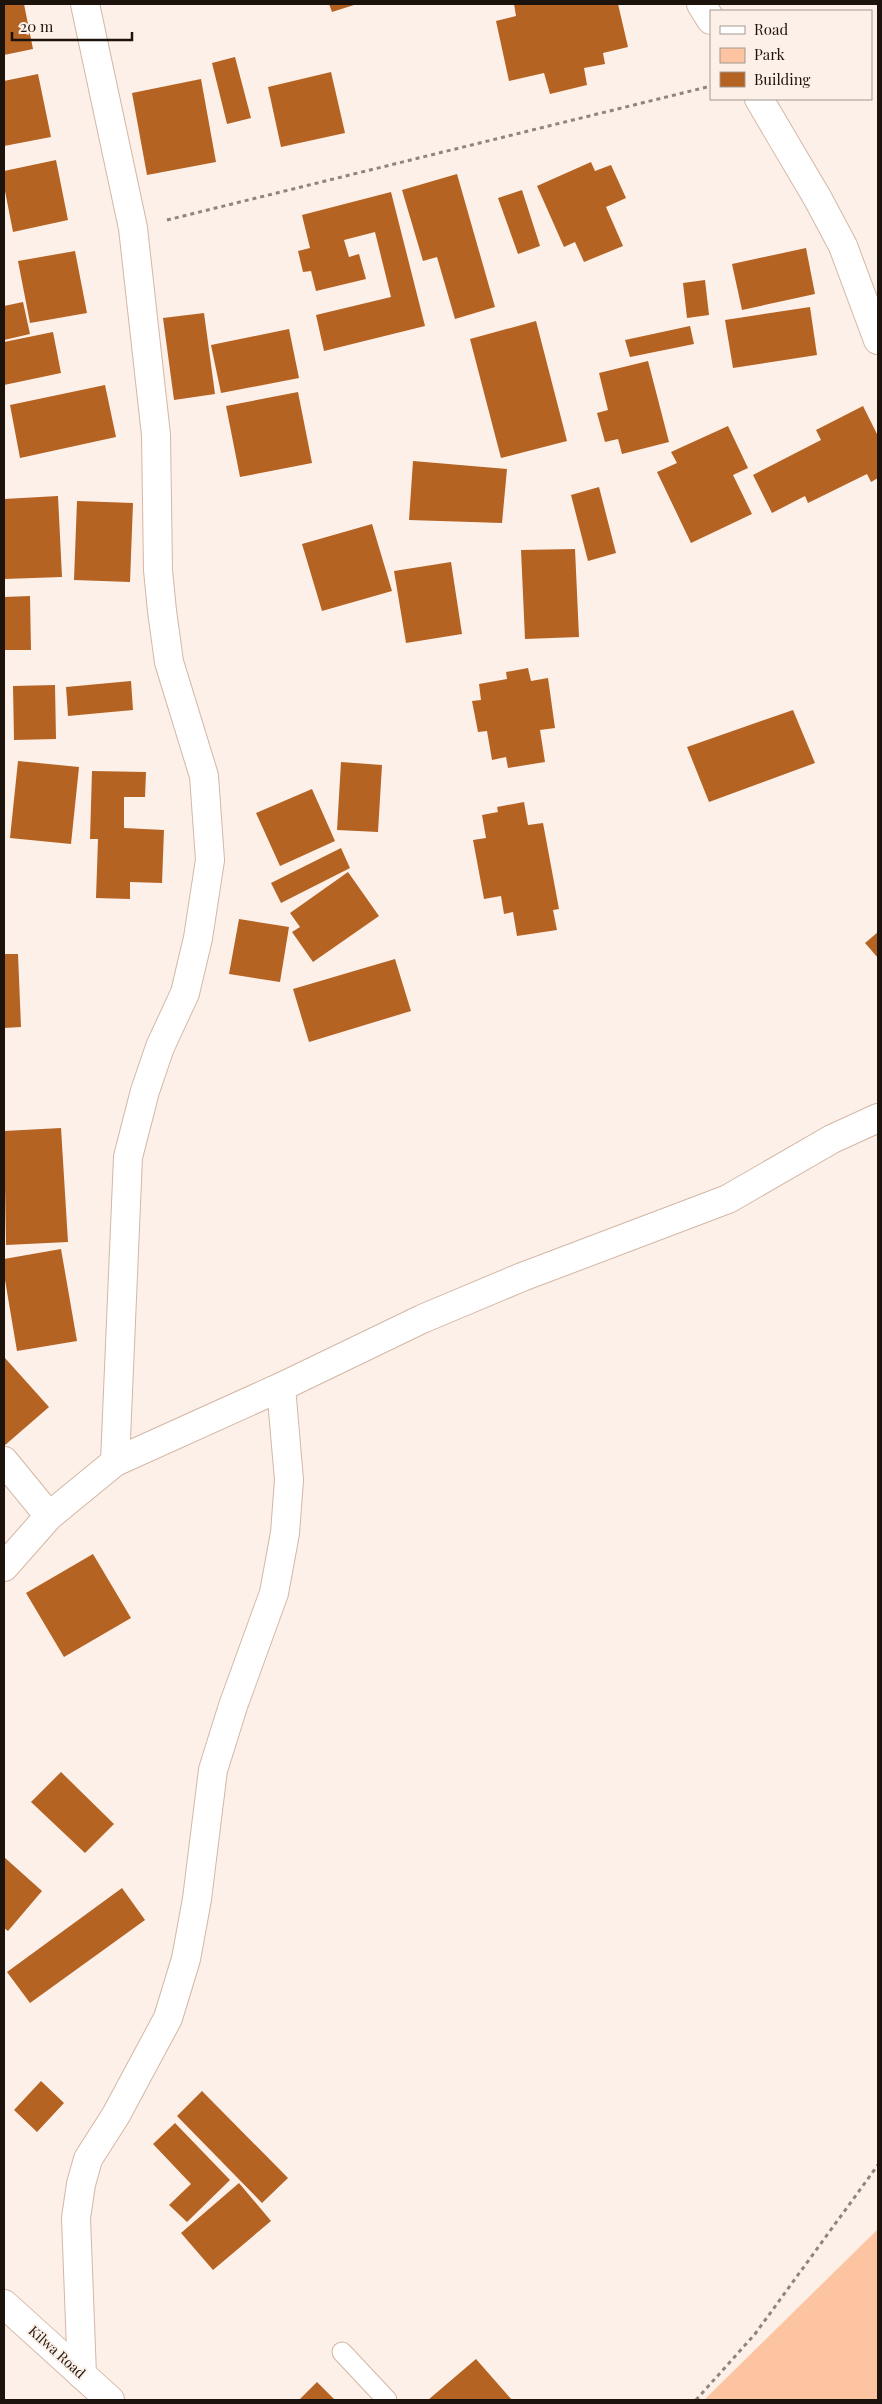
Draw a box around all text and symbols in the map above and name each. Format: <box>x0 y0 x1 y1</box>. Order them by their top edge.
scale bar <box>12 10 132 42</box>
legend <box>710 10 872 100</box>
text: 20 m <box>20 16 54 36</box>
text: Road <box>754 19 788 39</box>
text: Park <box>754 44 786 64</box>
text: Building <box>754 69 811 89</box>
street label: Kilwa Road <box>25 2321 90 2382</box>

